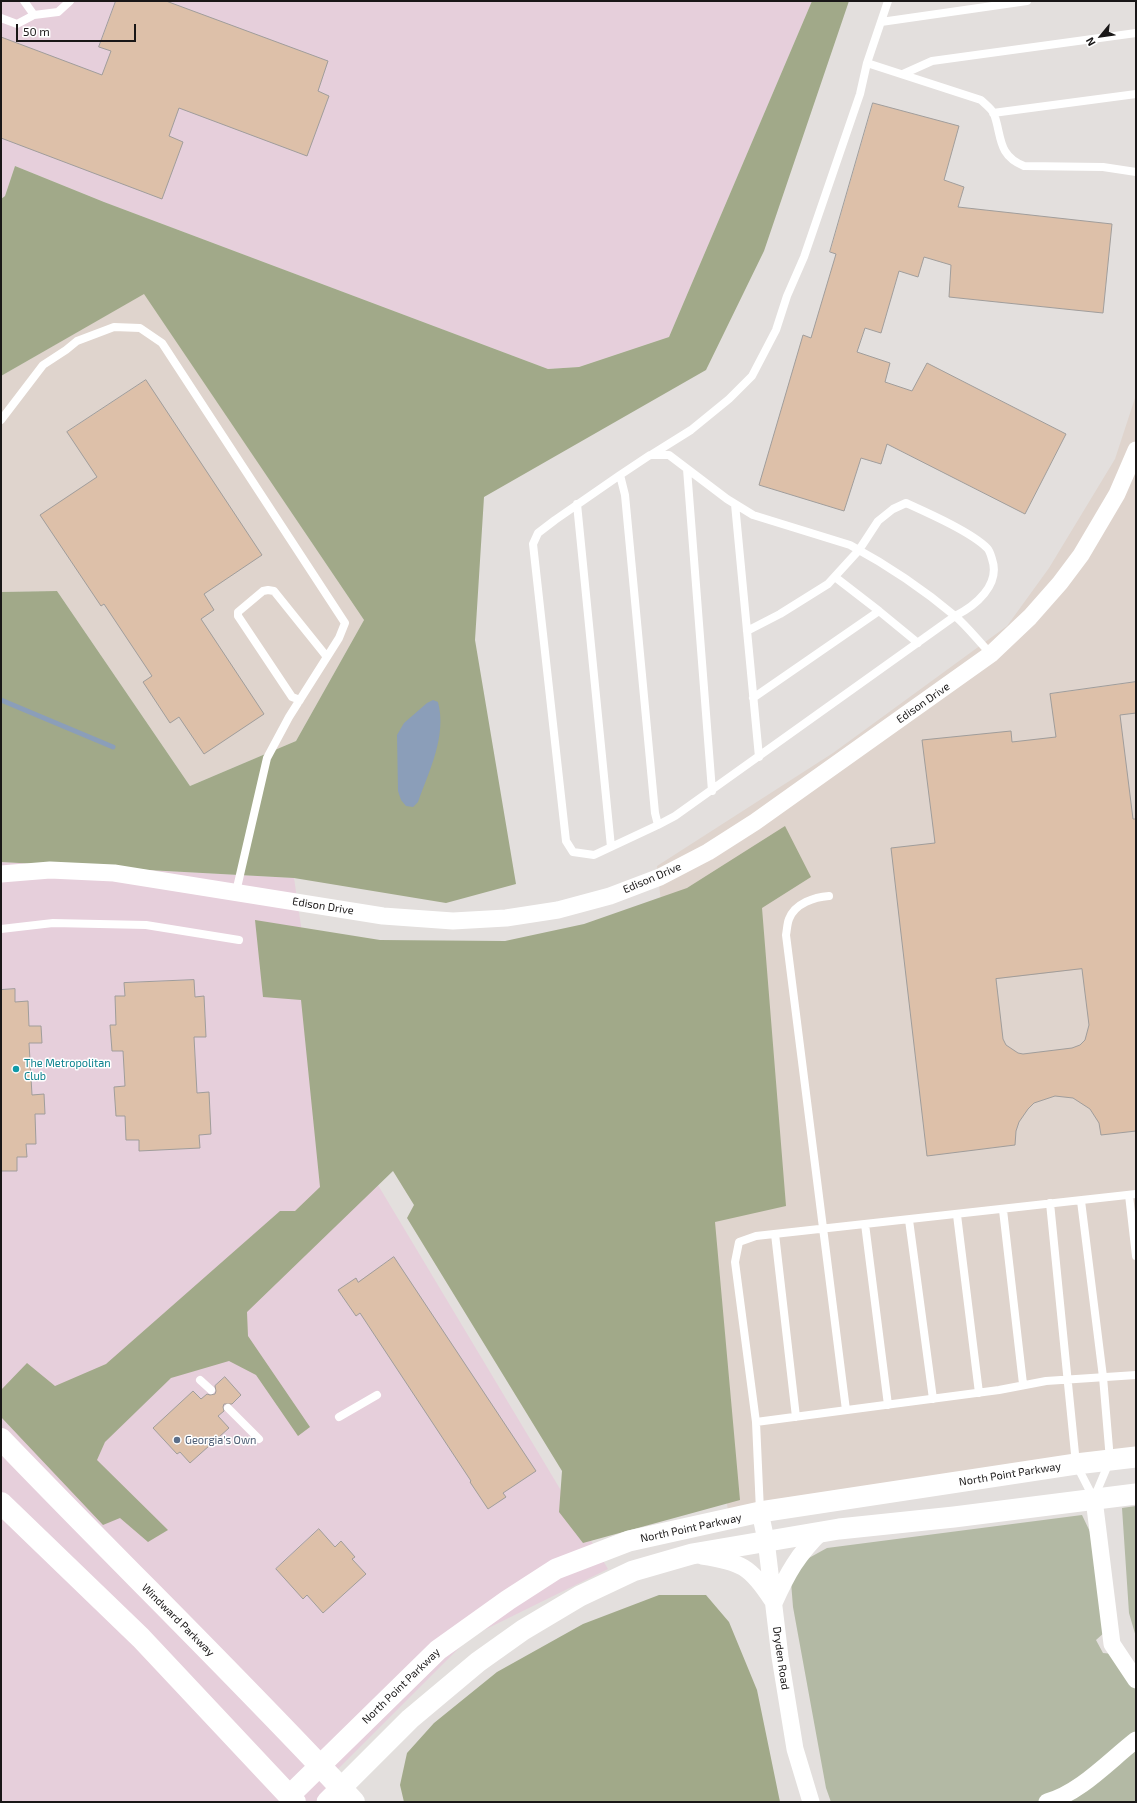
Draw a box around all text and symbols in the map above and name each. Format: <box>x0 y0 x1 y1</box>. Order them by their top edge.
scale bar <box>18 16 138 42</box>
north arrow <box>1081 16 1121 56</box>
text: 50 m <box>23 24 50 38</box>
text: N <box>1082 35 1098 49</box>
street label: Edison Drive <box>894 680 952 726</box>
street label: Edison Drive <box>621 860 683 896</box>
street label: Edison Drive <box>291 895 355 917</box>
place label: The Metropolitan Club <box>24 1056 111 1082</box>
marker: The Metropolitan Club <box>11 1064 21 1074</box>
place label: Georgia's Own <box>185 1433 256 1447</box>
marker: Georgia's Own <box>172 1435 182 1445</box>
street label: North Point Parkway <box>958 1459 1062 1489</box>
street label: North Point Parkway <box>639 1511 743 1545</box>
street label: Windward Parkway <box>139 1581 217 1659</box>
street label: Dryden Road <box>770 1625 792 1691</box>
street label: North Point Parkway <box>359 1645 443 1727</box>

